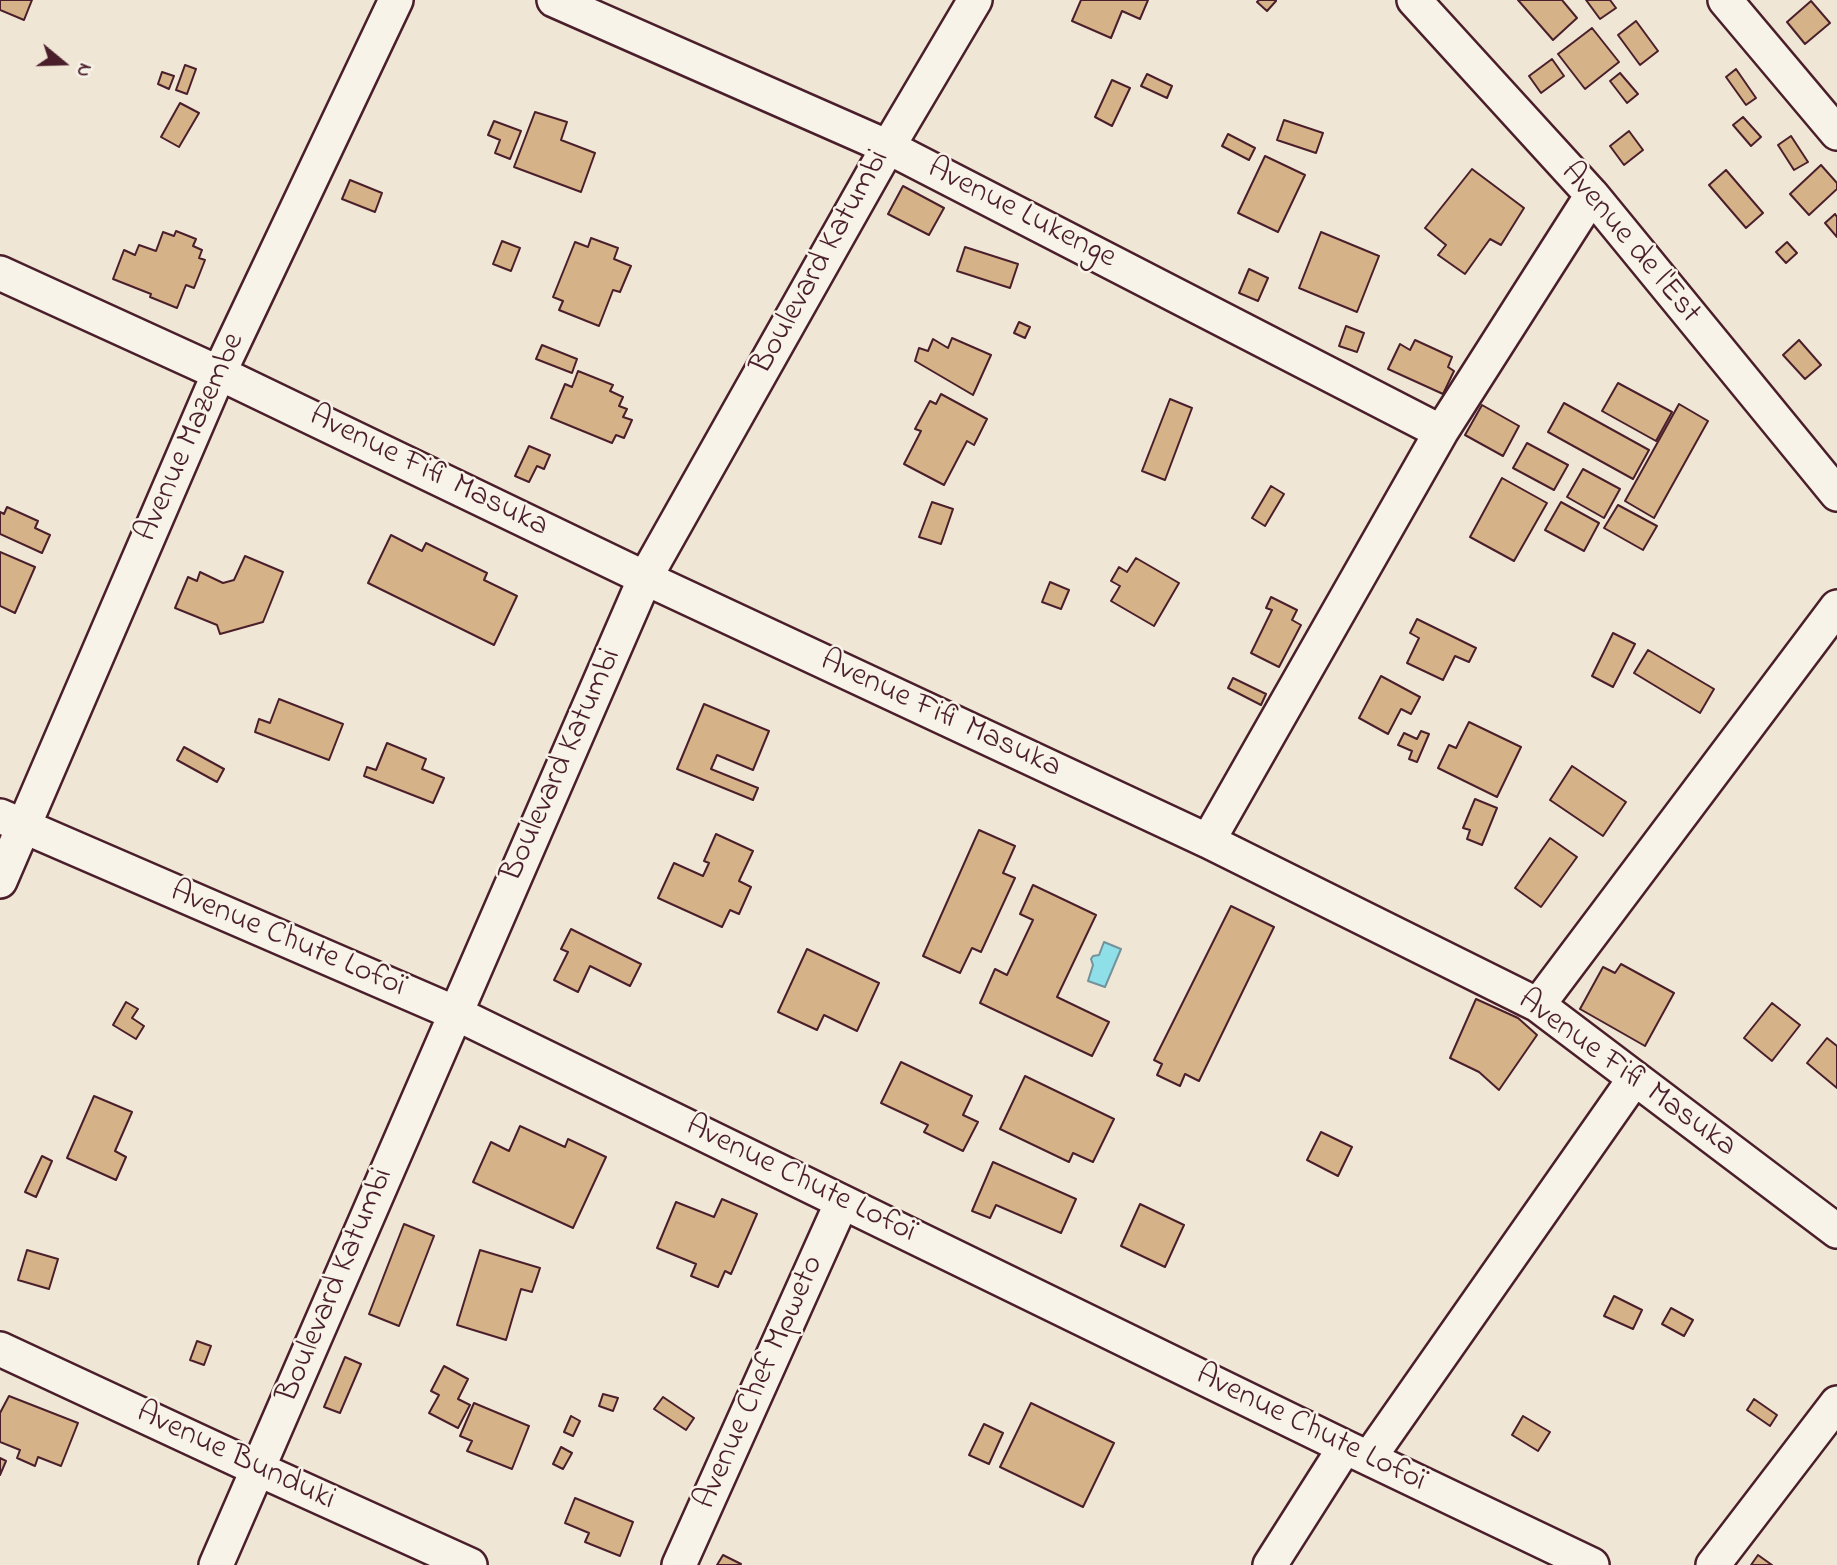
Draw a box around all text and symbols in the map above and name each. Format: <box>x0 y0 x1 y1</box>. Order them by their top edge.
north arrow <box>28 28 98 98</box>
text: N <box>68 60 98 80</box>
street label: Boulevard Katumbi <box>744 144 900 382</box>
street label: Avenue Lukenge <box>920 151 1122 279</box>
street label: Avenue de l'Est <box>1550 155 1708 333</box>
street label: Avenue Mazembe <box>129 328 255 548</box>
street label: Avenue Fifi Masuka <box>302 398 554 548</box>
street label: Avenue Fifi Masuka <box>813 643 1067 789</box>
street label: Boulevard Katumbi <box>494 644 632 888</box>
street label: Avenue Chute Lofoï <box>164 874 410 1008</box>
street label: Avenue Fifi Masuka <box>1509 983 1743 1167</box>
street label: Avenue Chute Lofoï <box>679 1109 921 1253</box>
street label: Boulevard Katumbi <box>270 1163 404 1409</box>
street label: Avenue Chef Mpweto <box>688 1250 834 1516</box>
street label: Avenue Chute Lofoï <box>1189 1358 1431 1502</box>
street label: Avenue Bunduki <box>129 1395 341 1521</box>

